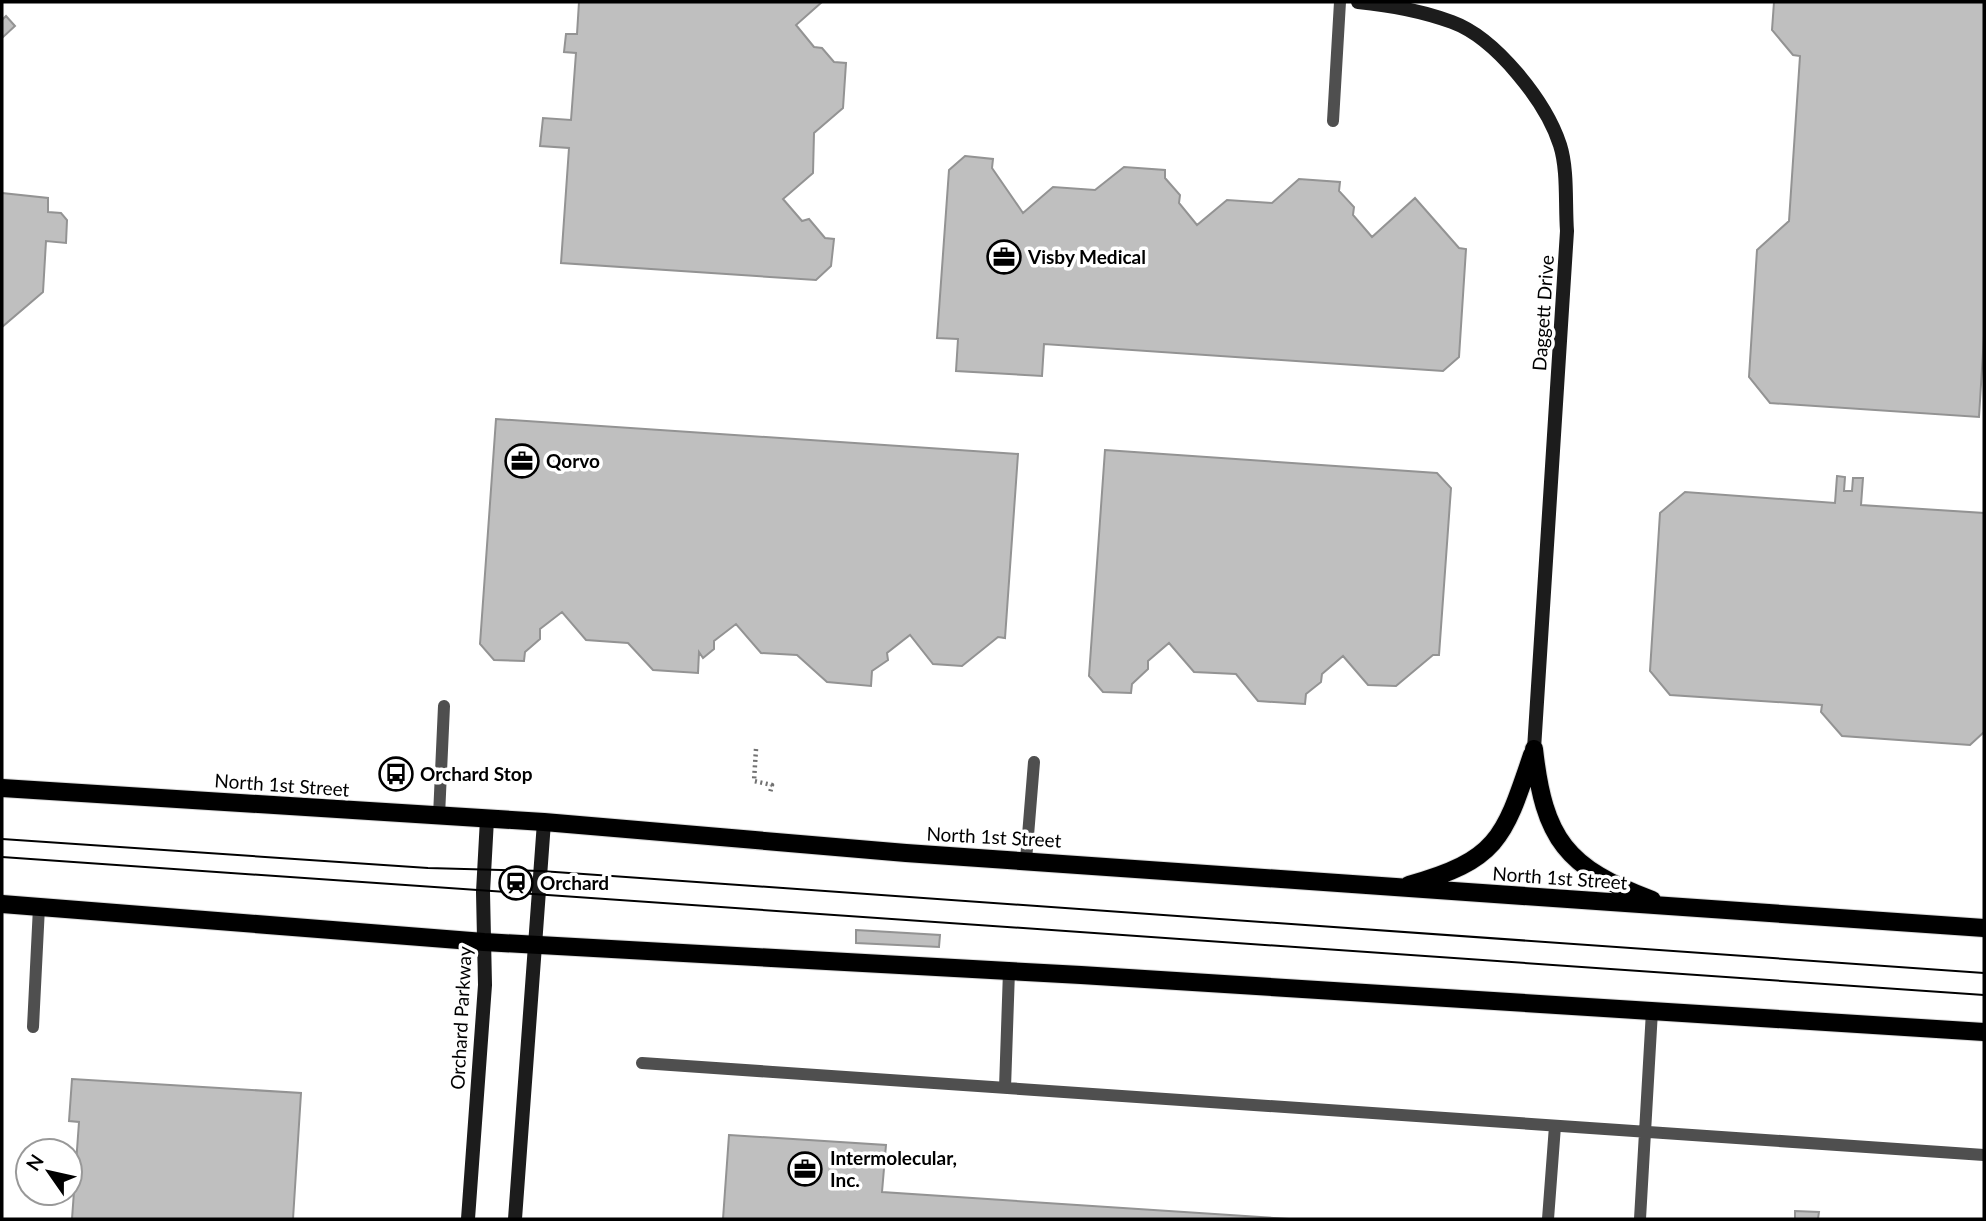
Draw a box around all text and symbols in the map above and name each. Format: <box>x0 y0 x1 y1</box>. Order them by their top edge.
office icon: Visby Medical <box>985 238 1023 276</box>
place label: Visby Medical <box>1027 245 1146 268</box>
street label: Daggett Drive <box>1527 254 1558 372</box>
office icon: Qorvo <box>503 442 541 480</box>
place label: Qorvo <box>546 449 600 472</box>
bus stop icon: Orchard Stop <box>377 755 415 793</box>
place label: Orchard Stop <box>420 762 533 785</box>
street label: North 1st Street <box>214 768 350 801</box>
street label: North 1st Street <box>926 821 1062 852</box>
street label: North 1st Street <box>1492 861 1628 894</box>
station icon: Orchard <box>497 864 535 902</box>
place label: Orchard <box>540 871 609 894</box>
street label: Orchard Parkway <box>445 945 476 1090</box>
north arrow <box>14 1137 84 1207</box>
place label: Intermolecular, Inc. <box>830 1146 957 1191</box>
text: N <box>21 1150 48 1175</box>
office icon: Intermolecular, Inc. <box>786 1150 824 1188</box>

